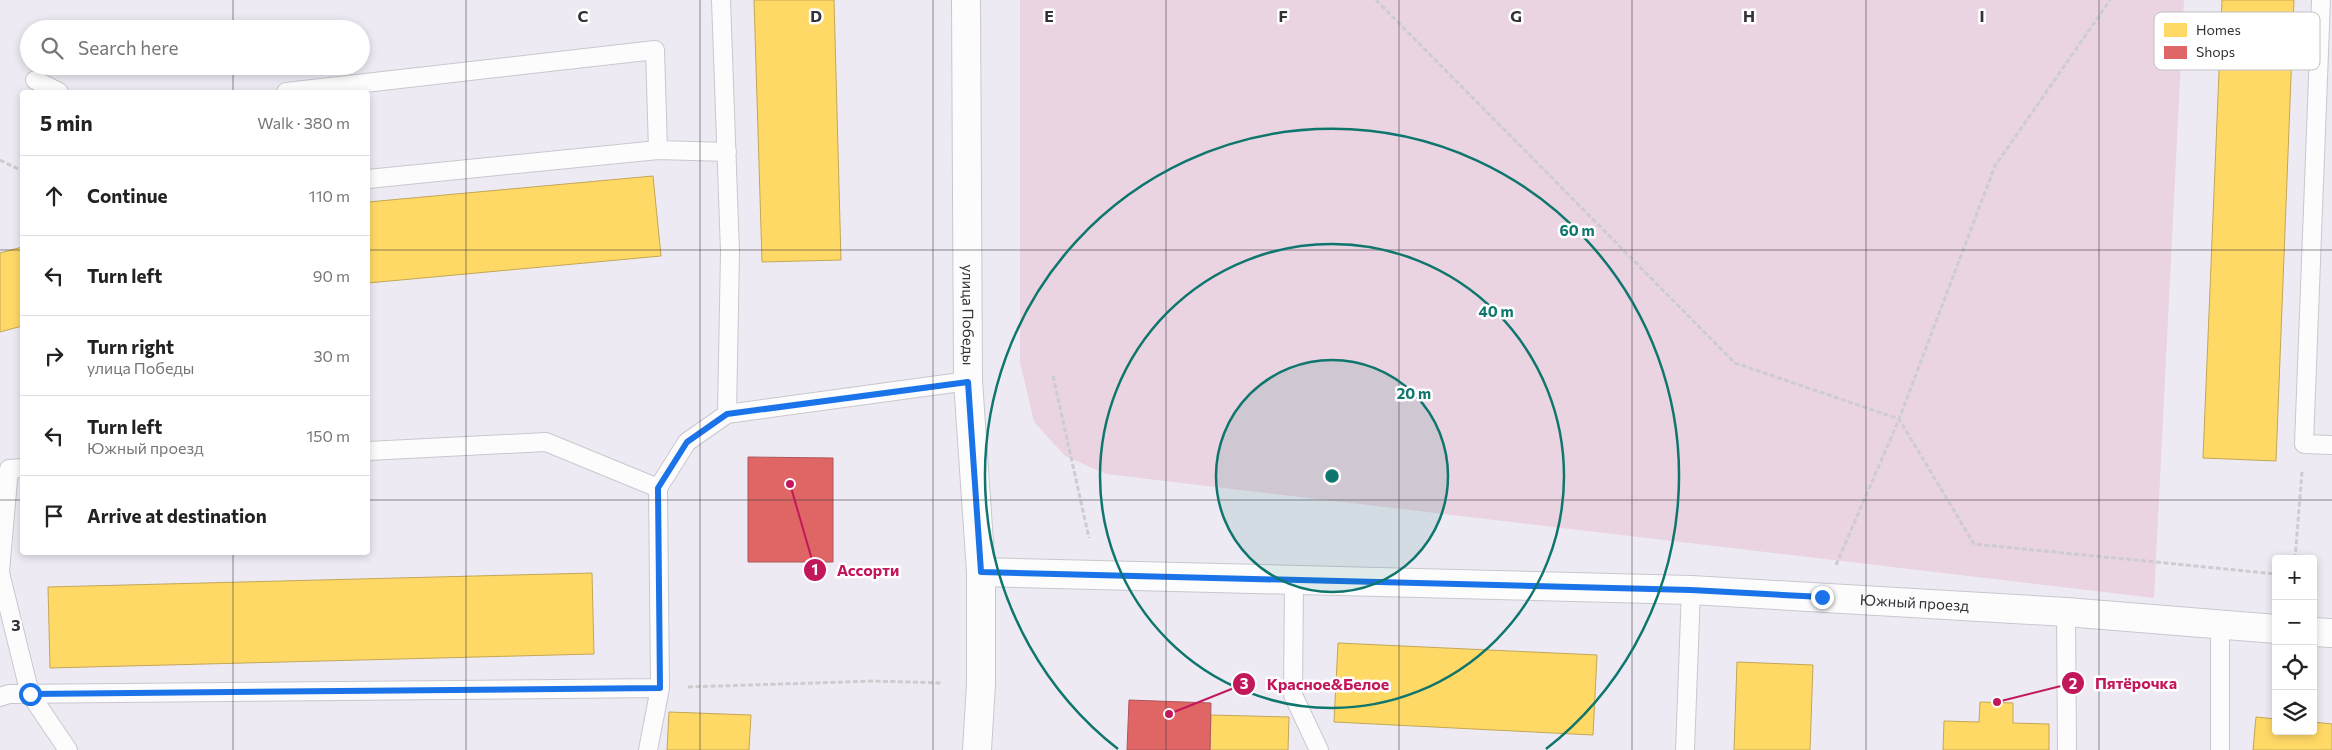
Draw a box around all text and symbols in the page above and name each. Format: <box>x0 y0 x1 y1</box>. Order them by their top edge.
text: C <box>578 6 589 25</box>
text: D <box>810 6 822 25</box>
text: E <box>1044 6 1054 25</box>
text: F <box>1278 6 1288 25</box>
text: G <box>1510 6 1522 25</box>
text: H <box>1743 6 1755 25</box>
text: I <box>1979 6 1985 25</box>
legend <box>2154 12 2320 70</box>
search box <box>20 20 370 75</box>
text: Homes <box>2196 21 2241 38</box>
icon: search <box>38 34 66 62</box>
text: Search here <box>78 36 178 59</box>
text: Shops <box>2196 43 2235 60</box>
text: 5 min <box>40 110 93 135</box>
text: Walk · 380 m <box>257 113 350 132</box>
icon: ahead <box>40 182 68 210</box>
text: Continue <box>87 184 167 207</box>
text: 110 m <box>309 186 350 205</box>
text: 60 m <box>1559 221 1595 239</box>
icon: left <box>40 262 68 290</box>
text: Turn left <box>87 264 162 287</box>
street label: улица Победы <box>959 265 978 365</box>
text: 90 m <box>313 266 350 285</box>
text: 40 m <box>1478 302 1514 320</box>
text: Turn right <box>87 335 174 358</box>
icon: right <box>40 342 68 370</box>
text: 30 m <box>313 346 350 365</box>
text: улица Победы <box>87 358 194 377</box>
text: 20 m <box>1397 384 1431 402</box>
text: Turn left <box>87 415 162 438</box>
icon: left <box>40 422 68 450</box>
text: 150 m <box>307 426 350 445</box>
text: Южный проезд <box>87 438 204 457</box>
centre of rings <box>1323 467 1341 485</box>
icon: arrive <box>40 502 68 530</box>
text: Arrive at destination <box>87 504 267 527</box>
callout: Ассорти <box>802 555 910 586</box>
map controls <box>2272 555 2317 735</box>
button: + <box>2272 555 2317 600</box>
text: 1 <box>812 560 818 578</box>
text: Ассорти <box>837 560 899 579</box>
route end <box>1811 586 1834 609</box>
street label: Южный проезд <box>1859 590 1970 614</box>
button: − <box>2272 600 2317 645</box>
text: 3 <box>11 615 21 634</box>
button: locate <box>2272 645 2317 690</box>
callout: Пятёрочка <box>2060 668 2187 699</box>
callout: Красное&Белое <box>1232 669 1399 700</box>
text: Пятёрочка <box>2095 673 2177 692</box>
text: 3 <box>1240 674 1249 692</box>
text: Красное&Белое <box>1267 674 1389 693</box>
text: 2 <box>2069 674 2077 692</box>
route start <box>19 683 42 706</box>
button: layers <box>2272 690 2317 735</box>

